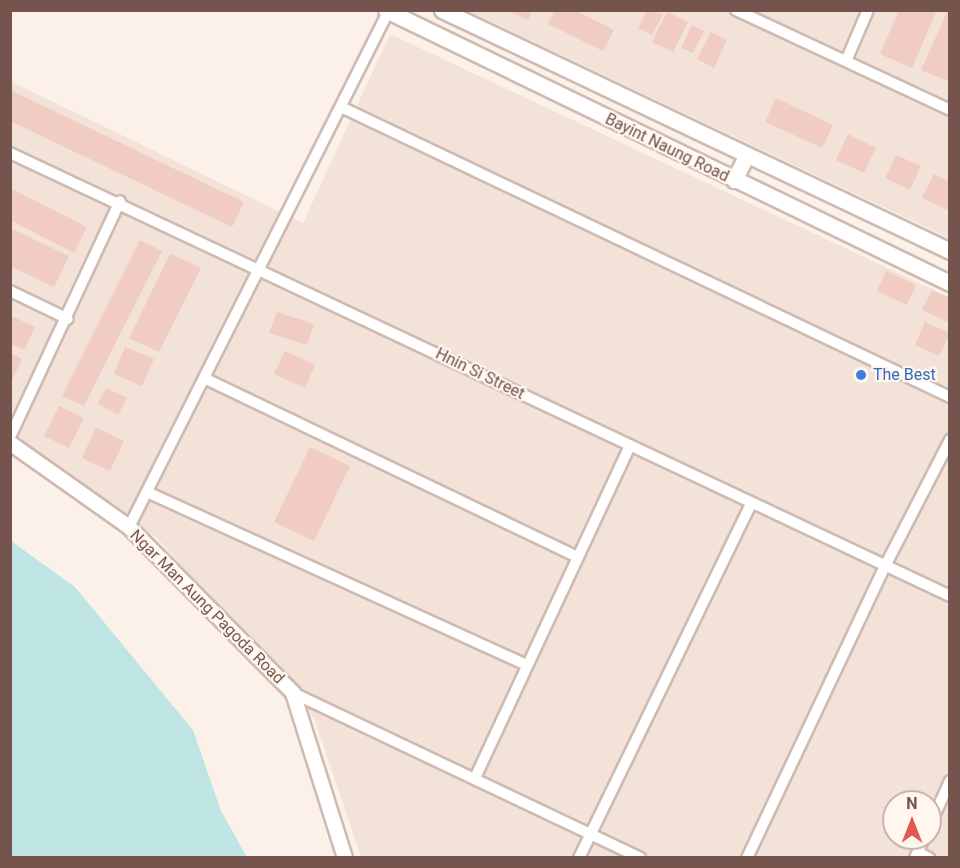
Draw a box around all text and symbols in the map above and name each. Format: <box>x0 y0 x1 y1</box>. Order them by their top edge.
street label: Bayint Naung Road <box>602 110 732 186</box>
street label: Hnin Si Street <box>432 344 528 404</box>
place label: The Best <box>873 365 936 385</box>
marker: The Best <box>854 368 868 382</box>
street label: Ngar Man Aung Pagoda Road <box>126 526 288 688</box>
north arrow <box>882 790 942 850</box>
text: N <box>906 794 918 813</box>

